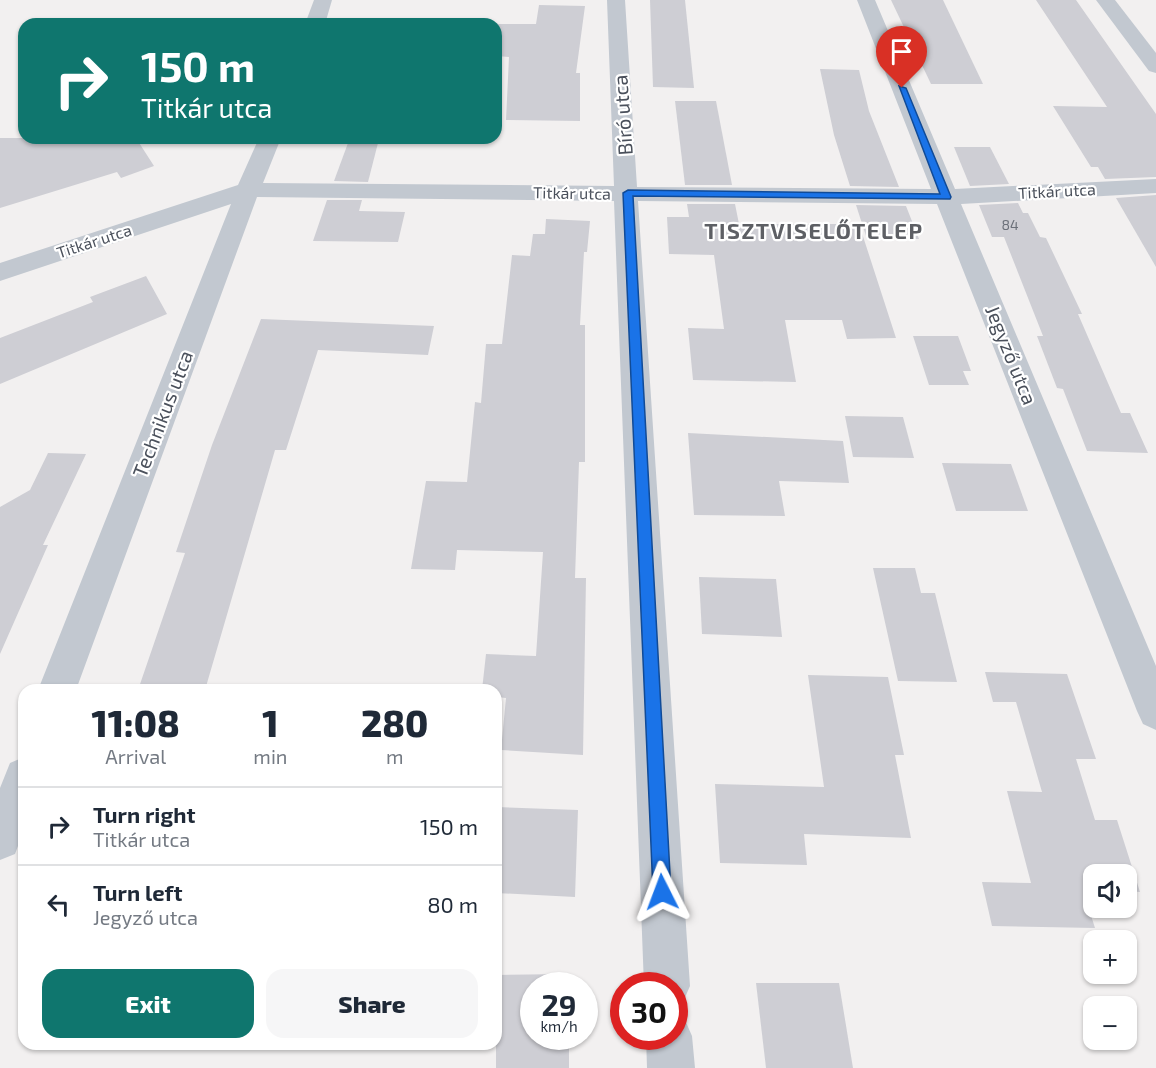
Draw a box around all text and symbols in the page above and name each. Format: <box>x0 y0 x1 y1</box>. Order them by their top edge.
pin <box>876 26 927 88</box>
icon: arrive <box>885 35 918 68</box>
text: 150 m <box>141 40 255 90</box>
icon: right <box>42 42 120 120</box>
street label: Bíró utca <box>607 74 637 156</box>
text: Titkár utca <box>141 91 272 123</box>
street label: Titkár utca <box>1018 179 1096 202</box>
street label: Titkár utca <box>533 182 611 203</box>
house number: 84 <box>1001 216 1019 233</box>
district label: TISZTVISELŐTELEP <box>704 217 924 243</box>
street label: Titkár utca <box>54 219 134 262</box>
street label: Jegyző utca <box>981 301 1043 408</box>
street label: Technikus utca <box>127 347 197 481</box>
text: 11:08 <box>92 701 180 744</box>
text: 1 <box>262 701 279 744</box>
text: 280 <box>361 701 428 744</box>
text: Arrival <box>105 744 166 768</box>
text: min <box>253 744 287 768</box>
text: m <box>386 744 403 768</box>
text: Turn right <box>93 801 195 827</box>
icon: right <box>42 810 75 843</box>
text: 150 m <box>420 813 478 839</box>
text: Titkár utca <box>93 827 190 851</box>
position arrow <box>630 860 694 924</box>
map controls <box>1083 864 1137 1050</box>
button: sound <box>1083 864 1137 918</box>
text: Turn left <box>93 879 182 905</box>
icon: left <box>42 888 75 921</box>
text: 80 m <box>427 891 478 917</box>
text: Jegyző utca <box>93 905 198 929</box>
button: + <box>1083 930 1137 984</box>
button: Exit <box>42 969 254 1038</box>
button: Share <box>266 969 478 1038</box>
speed limit sign: 30 <box>610 972 688 1050</box>
text: 29 <box>541 986 577 1022</box>
button: − <box>1083 996 1137 1050</box>
text: km/h <box>540 1017 578 1035</box>

